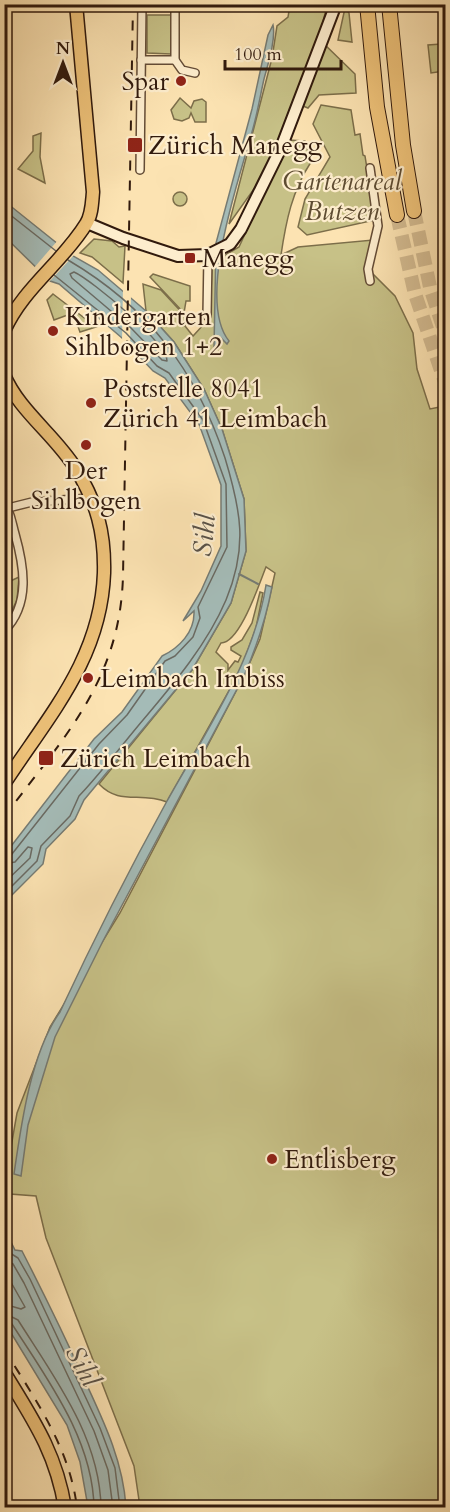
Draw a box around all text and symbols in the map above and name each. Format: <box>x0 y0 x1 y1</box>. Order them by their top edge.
north arrow <box>33 33 93 93</box>
scale bar <box>225 33 340 71</box>
text: N <box>56 38 70 60</box>
text: 100 m <box>234 42 282 67</box>
place label: Spar <box>121 64 170 99</box>
marker: Spar <box>174 74 188 88</box>
place label: Zürich Manegg <box>148 128 323 163</box>
marker: Zürich Manegg <box>126 136 144 154</box>
park label: Gartenareal Butzen <box>282 164 402 229</box>
place label: Manegg <box>202 241 294 276</box>
marker: Manegg <box>183 251 197 265</box>
place label: Kindergarten Sihlbogen 1+2 <box>65 299 222 364</box>
marker: Kindergarten Sihlbogen 1+2 <box>46 324 60 338</box>
place label: Poststelle 8041 Zürich 41 Leimbach <box>103 371 327 436</box>
marker: Poststelle 8041 Zürich 41 Leimbach <box>84 396 98 410</box>
marker: Der Sihlbogen <box>79 438 93 452</box>
place label: Der Sihlbogen <box>31 453 141 518</box>
water label: Sihl <box>184 512 225 558</box>
place label: Leimbach Imbiss <box>100 661 285 696</box>
marker: Leimbach Imbiss <box>81 671 95 685</box>
place label: Zürich Leimbach <box>60 741 251 776</box>
marker: Zürich Leimbach <box>37 749 55 767</box>
place label: Entlisberg <box>284 1142 396 1177</box>
marker: Entlisberg <box>265 1152 279 1166</box>
water label: Sihl <box>56 1339 109 1394</box>

